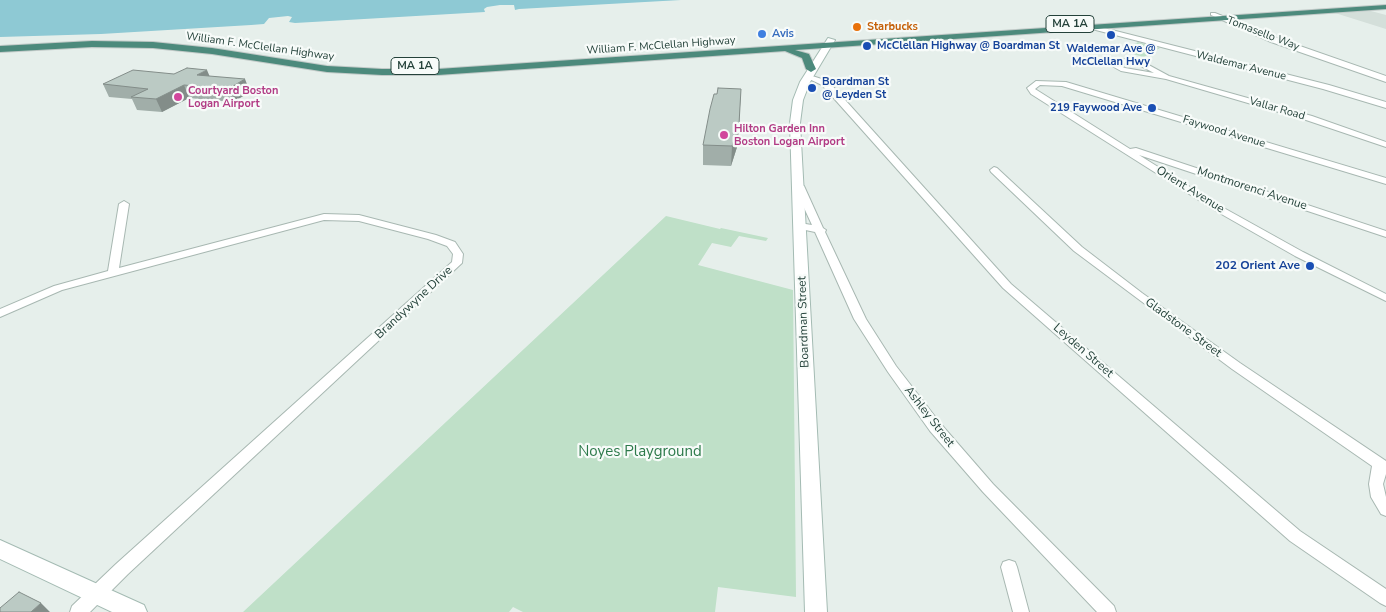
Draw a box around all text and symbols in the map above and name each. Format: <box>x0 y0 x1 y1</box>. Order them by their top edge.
street label: Tomasello Way <box>1225 14 1301 54</box>
road number: MA 1A <box>1046 15 1094 32</box>
place label: Starbucks <box>867 20 918 34</box>
marker: Starbucks <box>851 21 863 33</box>
place label: Avis <box>772 27 794 41</box>
marker: Avis <box>756 28 768 40</box>
marker: Waldemar Ave @ McClellan Hwy <box>1105 29 1117 41</box>
street label: William F. McClellan Highway <box>185 30 335 64</box>
street label: William F. McClellan Highway <box>586 34 736 58</box>
place label: McClellan Highway @ Boardman St <box>877 39 1060 53</box>
marker: McClellan Highway @ Boardman St <box>861 40 873 52</box>
place label: Waldemar Ave @ McClellan Hwy <box>1066 42 1156 68</box>
street label: Waldemar Avenue <box>1195 48 1287 84</box>
road number: MA 1A <box>391 58 439 74</box>
place label: Boardman St @ Leyden St <box>822 75 889 101</box>
marker: Boardman St @ Leyden St <box>806 82 818 94</box>
place label: Courtyard Boston Logan Airport <box>188 84 278 110</box>
marker: Courtyard Boston Logan Airport <box>172 91 184 103</box>
street label: Vallar Road <box>1248 95 1306 123</box>
place label: 219 Faywood Ave <box>1050 101 1142 115</box>
marker: 219 Faywood Ave <box>1146 102 1158 114</box>
street label: Faywood Avenue <box>1181 113 1267 151</box>
place label: Hilton Garden Inn Boston Logan Airport <box>734 122 845 148</box>
marker: Hilton Garden Inn Boston Logan Airport <box>718 129 730 141</box>
street label: Orient Avenue <box>1153 163 1227 217</box>
street label: Montmorenci Avenue <box>1195 164 1309 214</box>
place label: 202 Orient Ave <box>1215 259 1300 273</box>
marker: 202 Orient Ave <box>1304 260 1316 272</box>
street label: Brandywyne Drive <box>372 264 456 342</box>
street label: Boardman Street <box>795 276 813 368</box>
street label: Gladstone Street <box>1142 295 1224 361</box>
street label: Leyden Street <box>1050 321 1116 381</box>
street label: Ashley Street <box>901 384 957 450</box>
park label: Noyes Playground <box>578 443 702 461</box>

